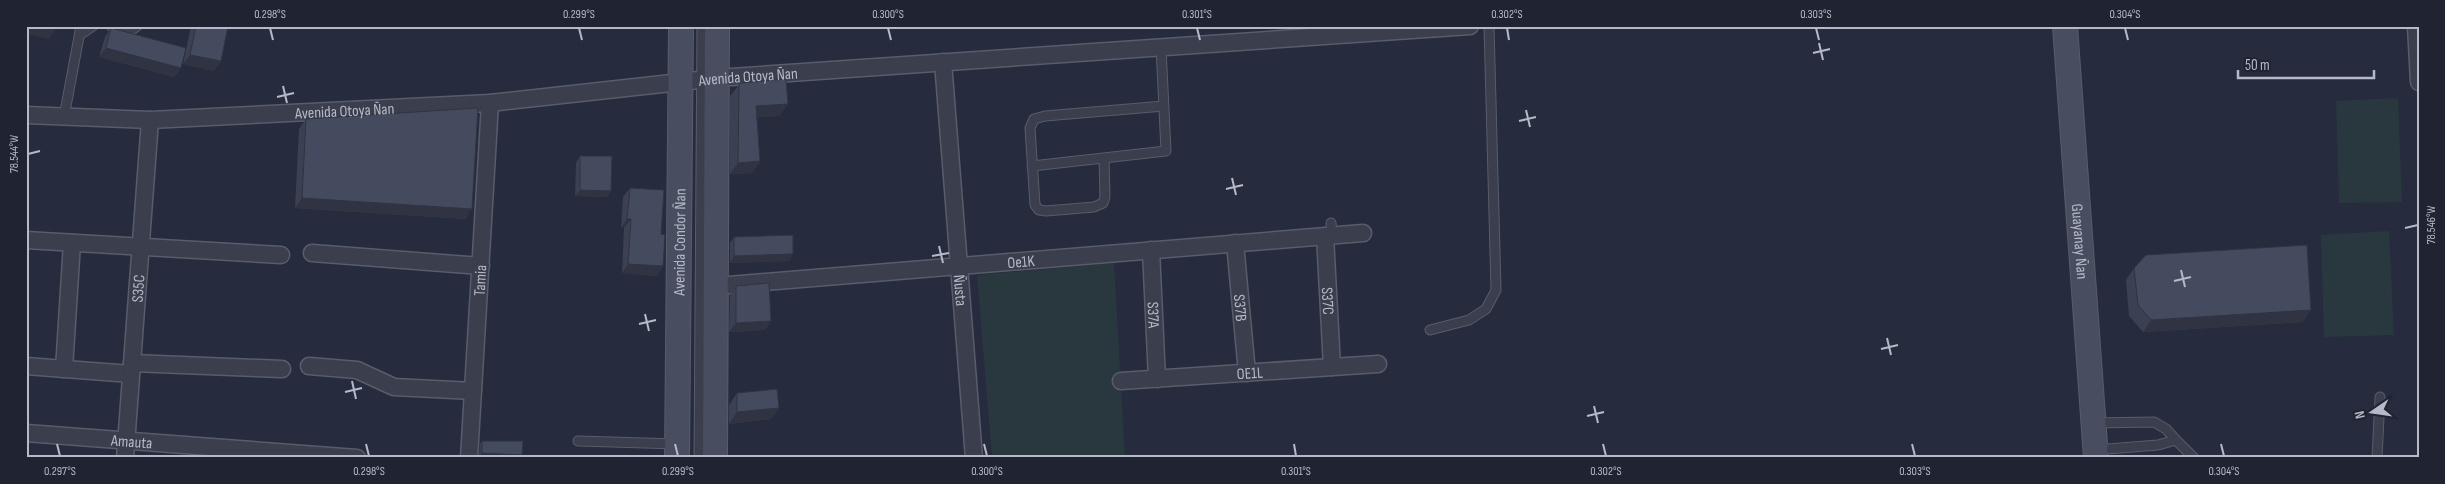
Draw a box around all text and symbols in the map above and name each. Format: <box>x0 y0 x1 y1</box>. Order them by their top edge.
text: 0.298°S <box>254 7 286 22</box>
text: 0.299°S <box>563 7 595 22</box>
text: 0.300°S <box>872 7 904 22</box>
text: 0.301°S <box>1182 7 1212 22</box>
text: 0.302°S <box>1491 7 1523 22</box>
text: 0.303°S <box>1800 7 1832 22</box>
text: 0.304°S <box>2110 7 2140 22</box>
scale bar <box>2238 48 2374 80</box>
text: 50 m <box>2245 56 2270 75</box>
street label: Avenida Otoya Ñan <box>697 64 798 91</box>
street label: Avenida Otoya Ñan <box>294 100 395 124</box>
text: 78.544°W <box>7 135 22 173</box>
street label: Avenida Condor Ñan <box>670 188 690 297</box>
street label: Guayanay Ñan <box>2067 203 2091 280</box>
text: 78.546°W <box>2424 205 2439 244</box>
street label: Oe1K <box>1007 252 1036 273</box>
street label: Tamia <box>471 264 491 296</box>
street label: S35C <box>129 274 150 303</box>
street label: Ñusta <box>949 274 970 307</box>
street label: S37C <box>1317 287 1337 316</box>
street label: S37B <box>1229 293 1250 322</box>
street label: S37A <box>1142 301 1163 329</box>
street label: OE1L <box>1236 364 1264 384</box>
north arrow <box>2348 386 2398 436</box>
text: N <box>2351 409 2369 420</box>
street label: Amauta <box>109 431 153 454</box>
text: 0.297°S <box>44 464 76 479</box>
text: 0.298°S <box>353 464 385 479</box>
text: 0.299°S <box>662 464 694 479</box>
text: 0.300°S <box>971 464 1003 479</box>
text: 0.301°S <box>1281 464 1311 479</box>
text: 0.302°S <box>1590 464 1622 479</box>
text: 0.303°S <box>1899 464 1931 479</box>
text: 0.304°S <box>2209 464 2239 479</box>

